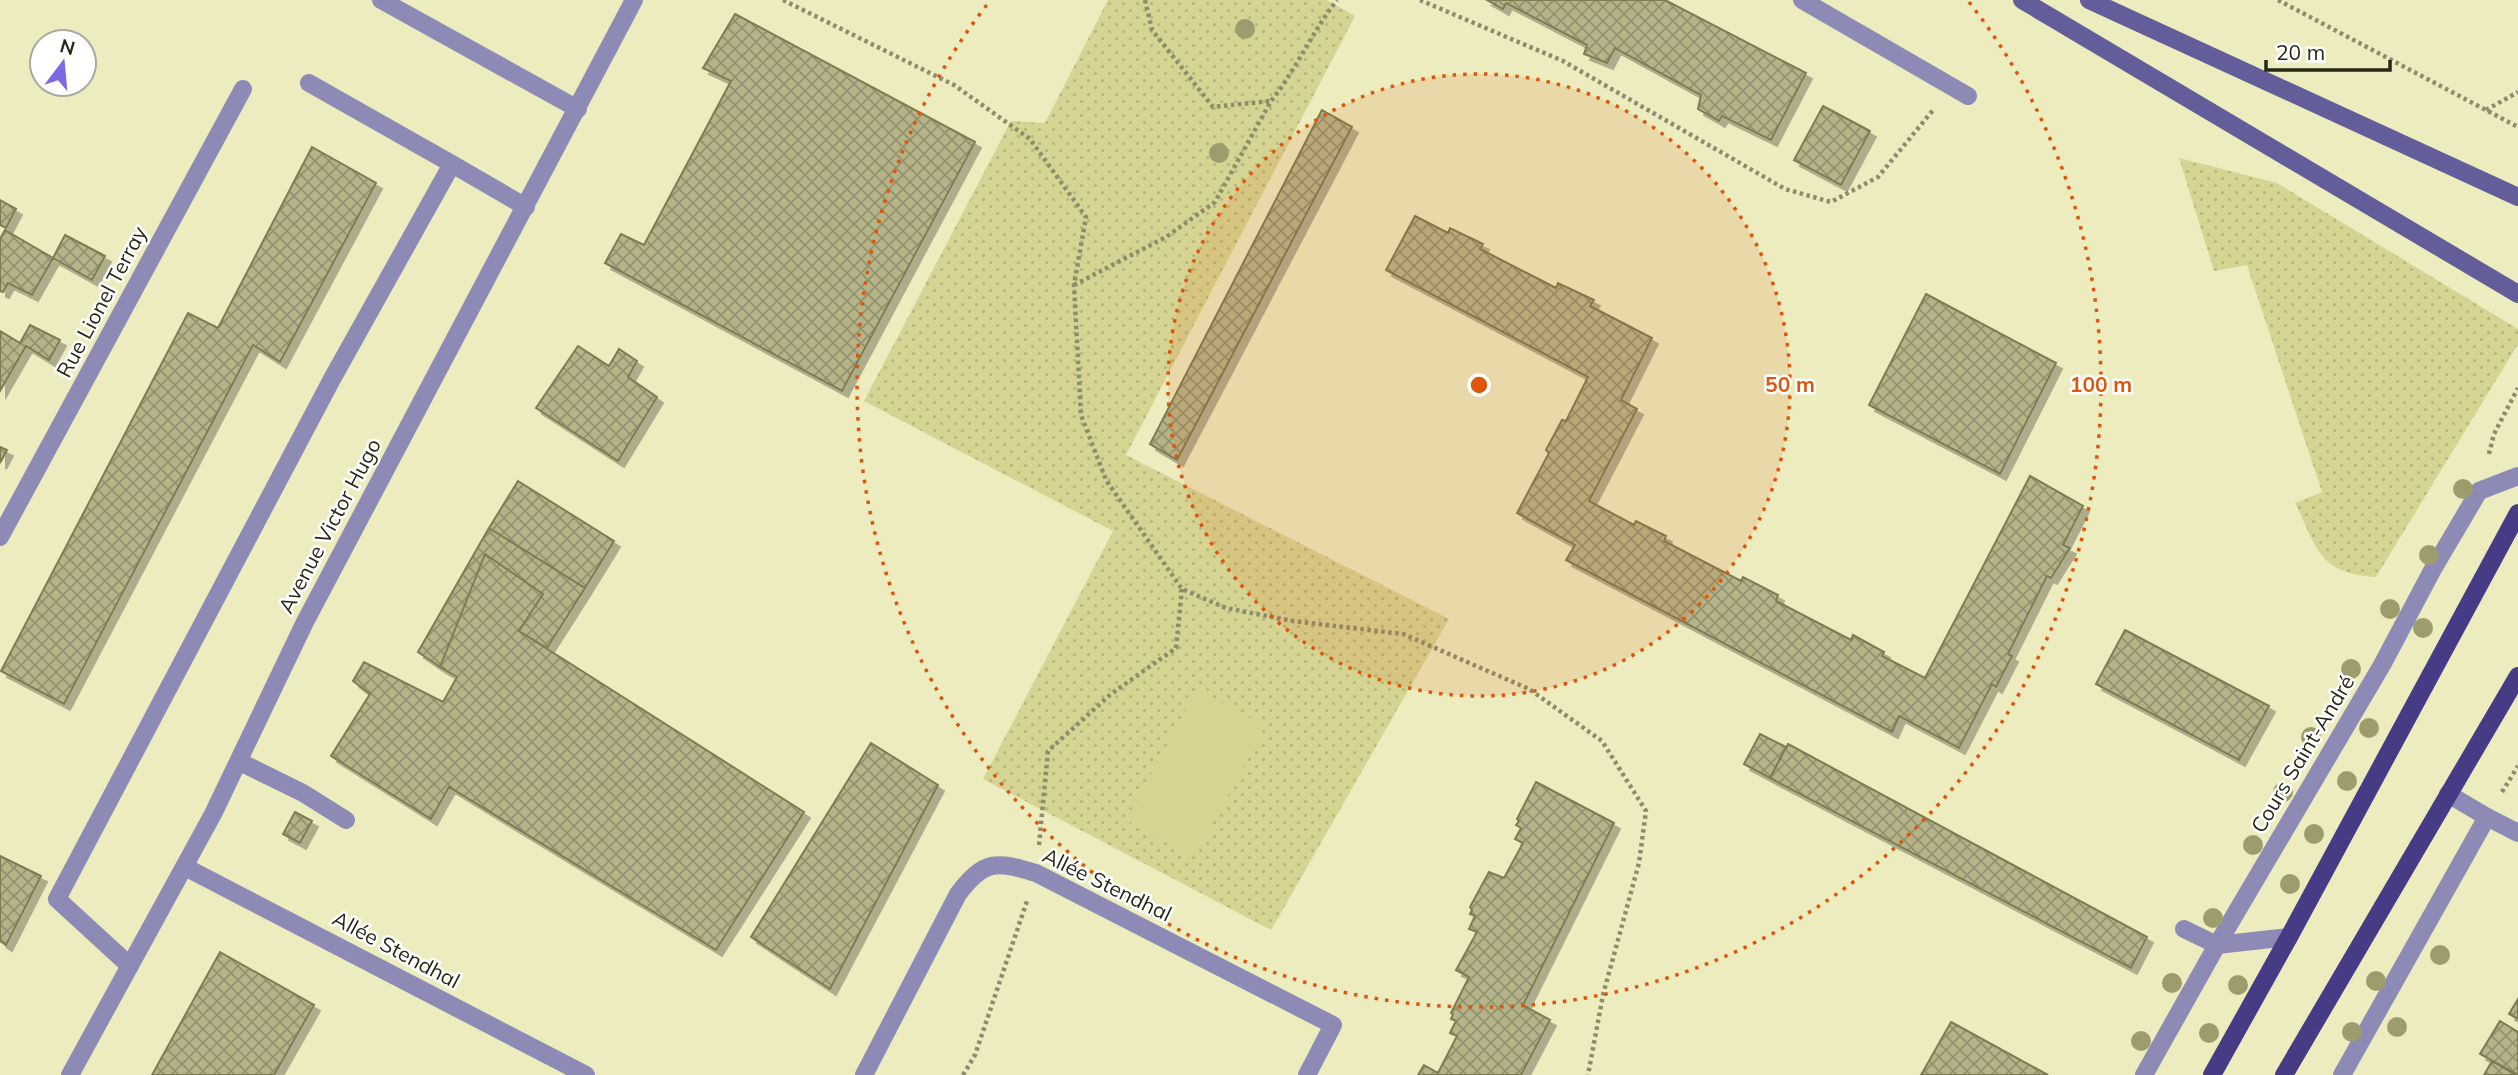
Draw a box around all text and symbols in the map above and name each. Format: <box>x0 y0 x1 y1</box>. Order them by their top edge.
north arrow <box>28 28 98 98</box>
scale bar <box>2266 28 2390 72</box>
text: N <box>57 33 78 60</box>
text: 20 m <box>2276 39 2325 65</box>
street label: Rue Lionel Terray <box>50 221 152 382</box>
text: 50 m <box>1765 371 1815 397</box>
text: 100 m <box>2070 371 2132 397</box>
centre of rings <box>1467 373 1491 397</box>
street label: Avenue Victor Hugo <box>272 434 386 617</box>
street label: Cours Saint-André <box>2245 670 2359 837</box>
street label: Allée Stendhal <box>1039 842 1176 927</box>
street label: Allée Stendhal <box>328 905 465 994</box>

